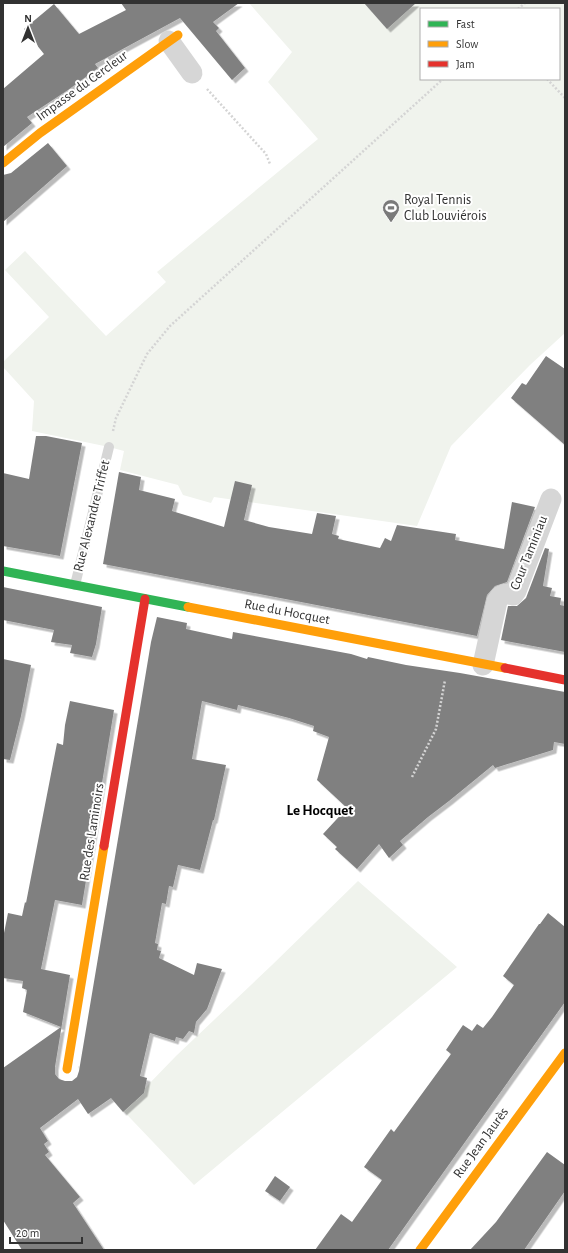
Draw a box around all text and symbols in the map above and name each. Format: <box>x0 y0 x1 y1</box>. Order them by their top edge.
north arrow <box>8 8 48 48</box>
legend <box>420 8 560 80</box>
text: N <box>24 13 32 24</box>
text: Fast <box>456 18 475 30</box>
text: Slow <box>456 38 478 50</box>
street label: Impasse du Cercleur <box>34 48 131 124</box>
text: Jam <box>456 58 475 70</box>
place label: Royal Tennis Club Louviérois <box>404 193 487 223</box>
sports icon: Royal Tennis Club Louviérois <box>381 198 401 223</box>
street label: Rue Alexandre Triffet <box>71 458 113 573</box>
street label: Cour Taminiau <box>508 514 550 592</box>
street label: Rue du Hocquet <box>243 597 331 627</box>
street label: Rue des Laminoirs <box>77 782 107 882</box>
district label: Le Hocquet <box>287 803 353 818</box>
street label: Rue Jean Jaurès <box>451 1105 511 1181</box>
scale bar <box>10 1219 82 1245</box>
text: 20 m <box>16 1227 39 1239</box>

